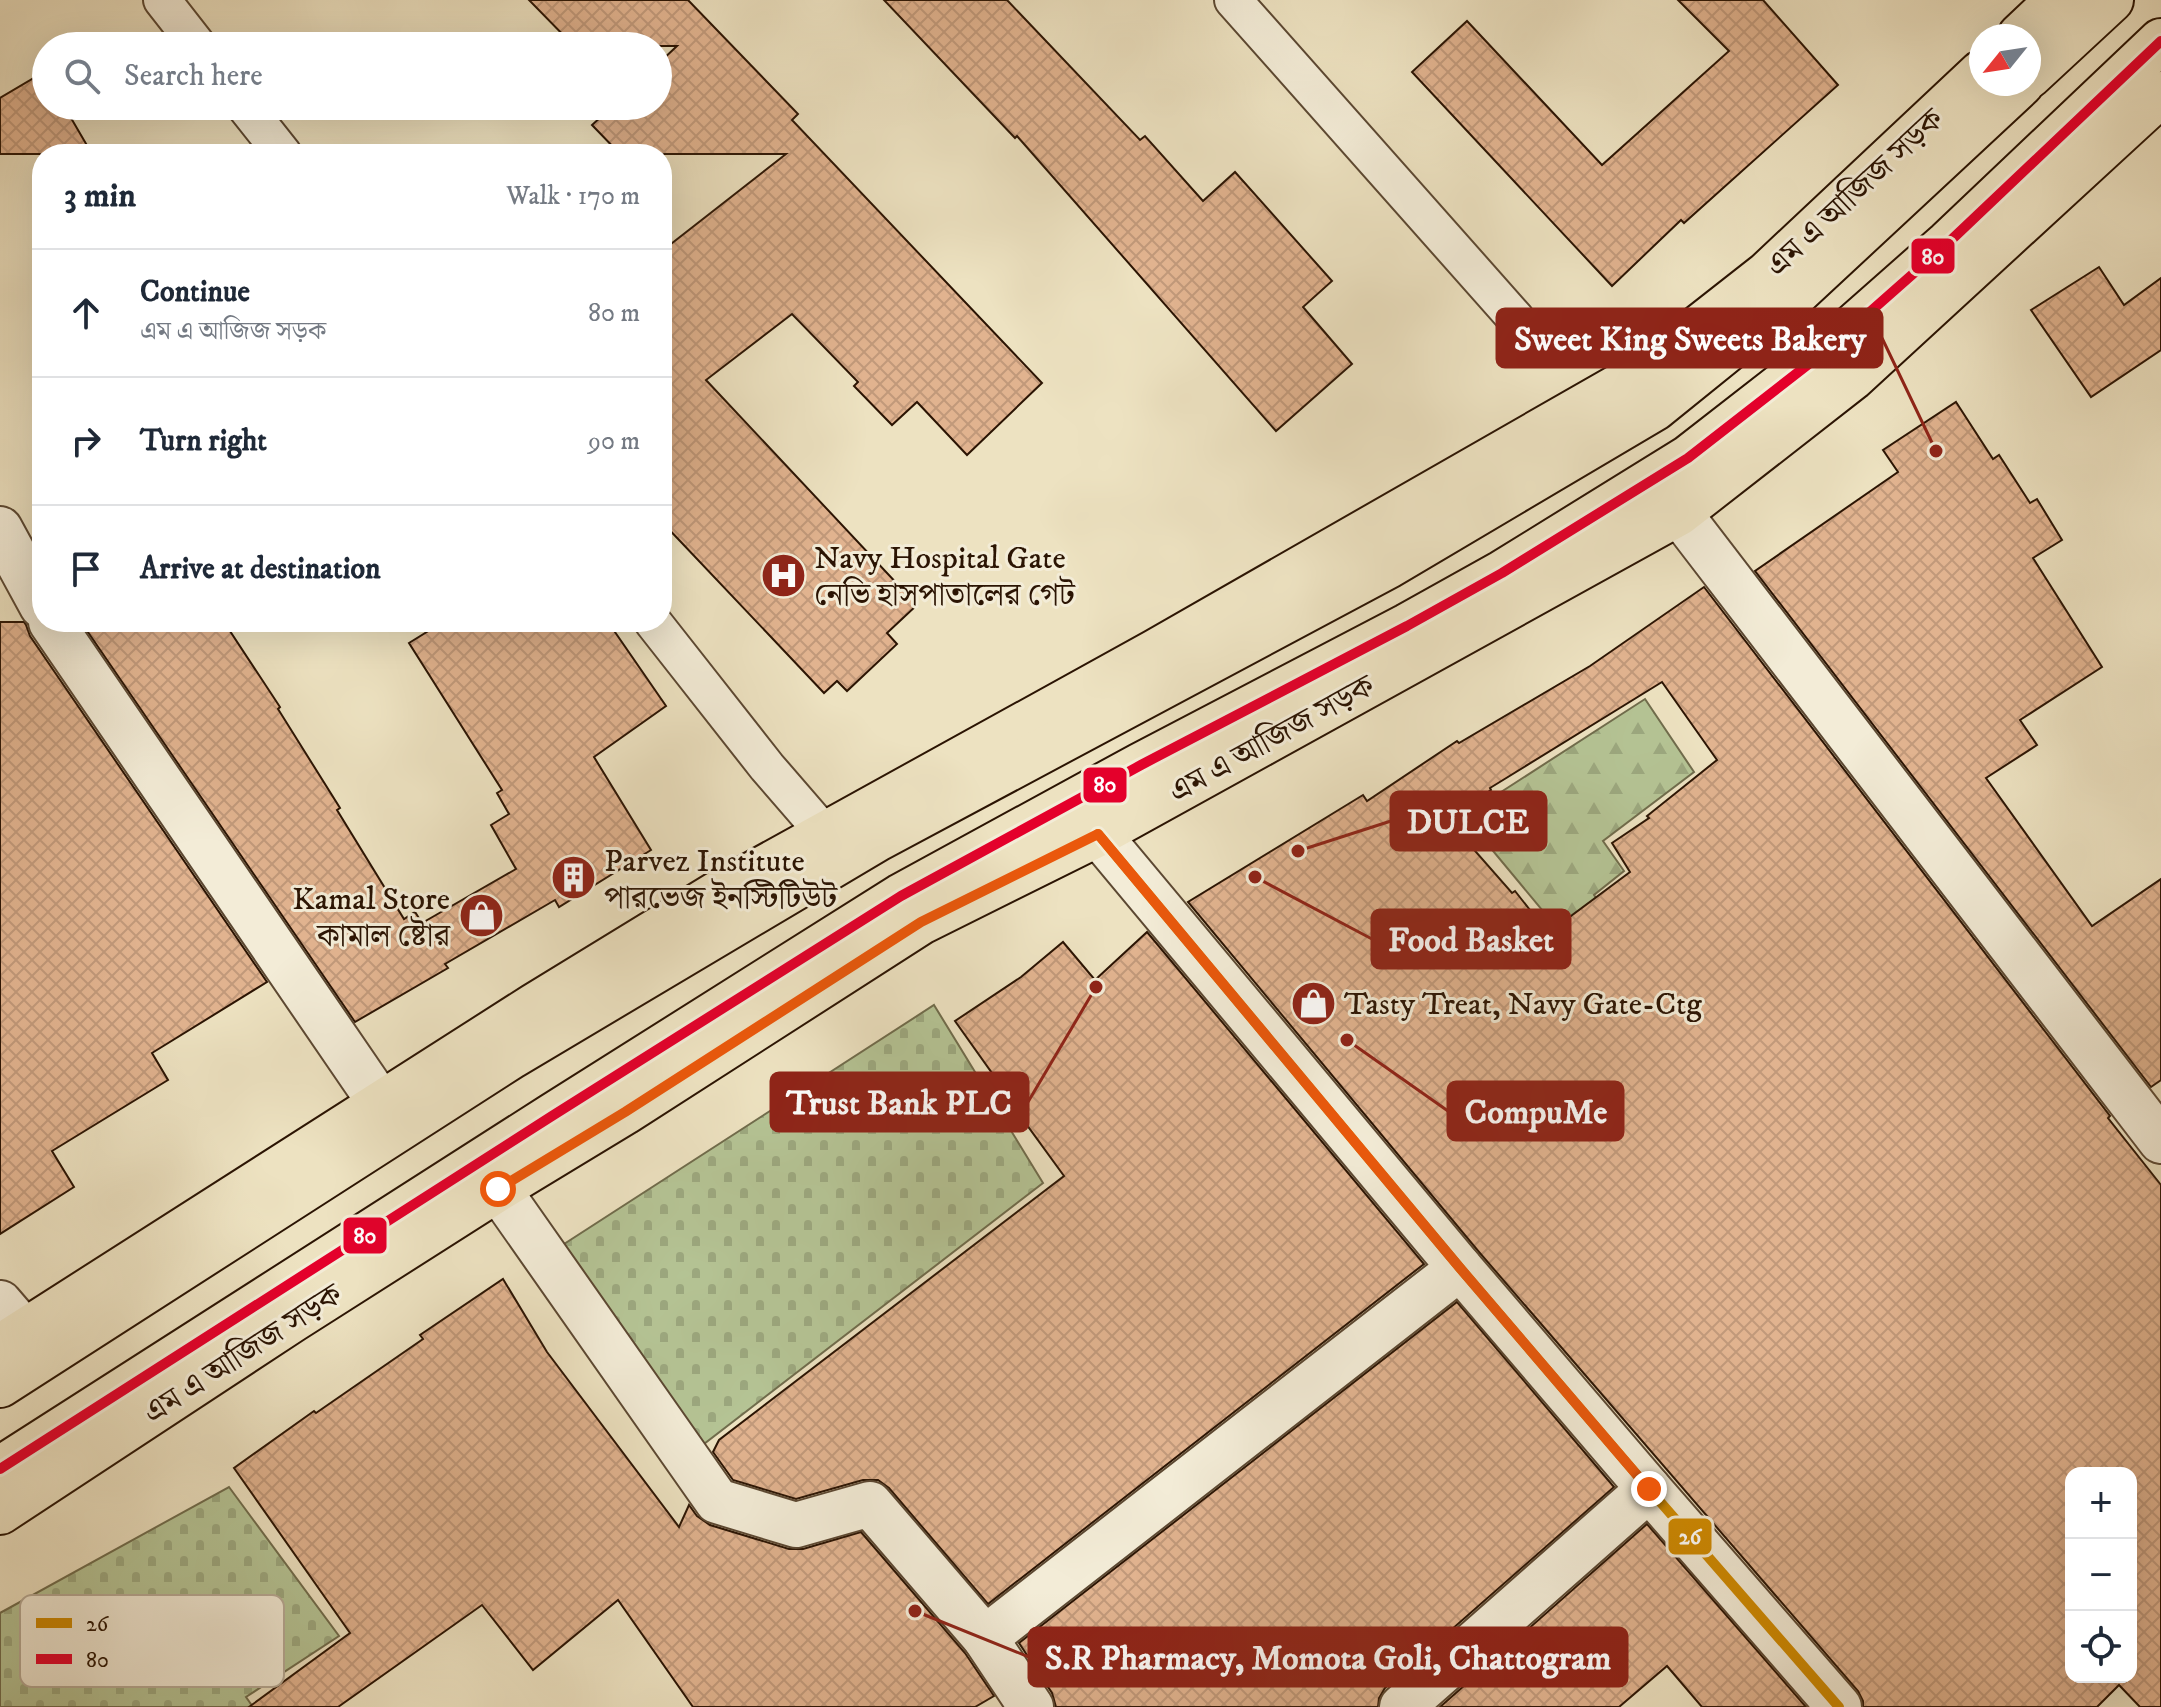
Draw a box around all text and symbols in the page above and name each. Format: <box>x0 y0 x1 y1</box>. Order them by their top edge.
north arrow <box>1969 24 2041 96</box>
search box <box>32 32 672 120</box>
icon: search <box>60 54 104 98</box>
text: Search here <box>124 58 263 95</box>
street label: এম এ আজিজ সড়ক <box>1758 100 1954 286</box>
text: 3 min <box>64 175 136 217</box>
text: Walk · 170 m <box>506 180 640 213</box>
line badge: 80 <box>1910 237 1956 275</box>
text: 80 <box>1922 244 1945 271</box>
text: Continue <box>140 274 250 311</box>
icon: ahead <box>64 291 108 335</box>
text: 80 m <box>588 297 640 330</box>
callout: Sweet King Sweets Bakery <box>1497 309 1882 367</box>
text: এম এ আজিজ সড়ক <box>140 315 326 348</box>
text: Sweet King Sweets Bakery <box>1514 319 1867 361</box>
icon: right <box>64 419 108 463</box>
text: Turn right <box>140 423 267 460</box>
text: 90 m <box>588 425 640 458</box>
place label: Navy Hospital Gate নেভি হাসপাতালের গেট <box>814 539 1076 616</box>
icon: arrive <box>64 547 108 591</box>
text: Arrive at destination <box>140 551 381 588</box>
hospital icon: Navy Hospital Gate নেভি হাসপাতালের গেট <box>759 551 807 599</box>
street label: এম এ আজিজ সড়ক <box>1162 666 1383 813</box>
line badge: 80 <box>1082 766 1128 804</box>
text: 80 <box>1094 772 1117 799</box>
callout: DULCE <box>1391 792 1546 850</box>
text: DULCE <box>1407 802 1529 844</box>
place label: Parvez Institute পারভেজ ইনস্টিটিউট <box>604 842 838 919</box>
building icon: Parvez Institute পারভেজ ইনস্টিটিউট <box>549 854 597 902</box>
place label: Kamal Store কামাল ষ্টোর <box>292 880 452 957</box>
shop icon: Kamal Store কামাল ষ্টোর <box>457 892 505 940</box>
callout: Food Basket <box>1372 910 1570 968</box>
text: Food Basket <box>1388 920 1554 962</box>
shop icon: Tasty Treat, Navy Gate-Ctg <box>1289 979 1337 1027</box>
place label: Tasty Treat, Navy Gate-Ctg <box>1344 985 1702 1025</box>
callout: Trust Bank PLC <box>771 1073 1028 1131</box>
callout: CompuMe <box>1448 1082 1623 1140</box>
text: Trust Bank PLC <box>785 1083 1012 1125</box>
text: CompuMe <box>1465 1092 1607 1134</box>
route start <box>480 1171 516 1207</box>
line badge: 80 <box>342 1216 388 1255</box>
text: 80 <box>354 1223 377 1250</box>
street label: এম এ আজিজ সড়ক <box>136 1275 351 1434</box>
map controls <box>2065 1467 2137 1683</box>
button: + <box>2065 1467 2137 1539</box>
route end <box>1631 1471 1667 1507</box>
line badge: 26 <box>1667 1517 1713 1556</box>
text: 26 <box>1679 1524 1703 1551</box>
button: − <box>2065 1539 2137 1611</box>
legend <box>20 1595 284 1687</box>
text: 26 <box>86 1611 110 1638</box>
button: locate <box>2065 1611 2137 1683</box>
callout: S.R Pharmacy, Momota Goli, Chattogram <box>1029 1628 1627 1686</box>
text: S.R Pharmacy, Momota Goli, Chattogram <box>1045 1638 1612 1680</box>
text: 80 <box>86 1647 109 1674</box>

